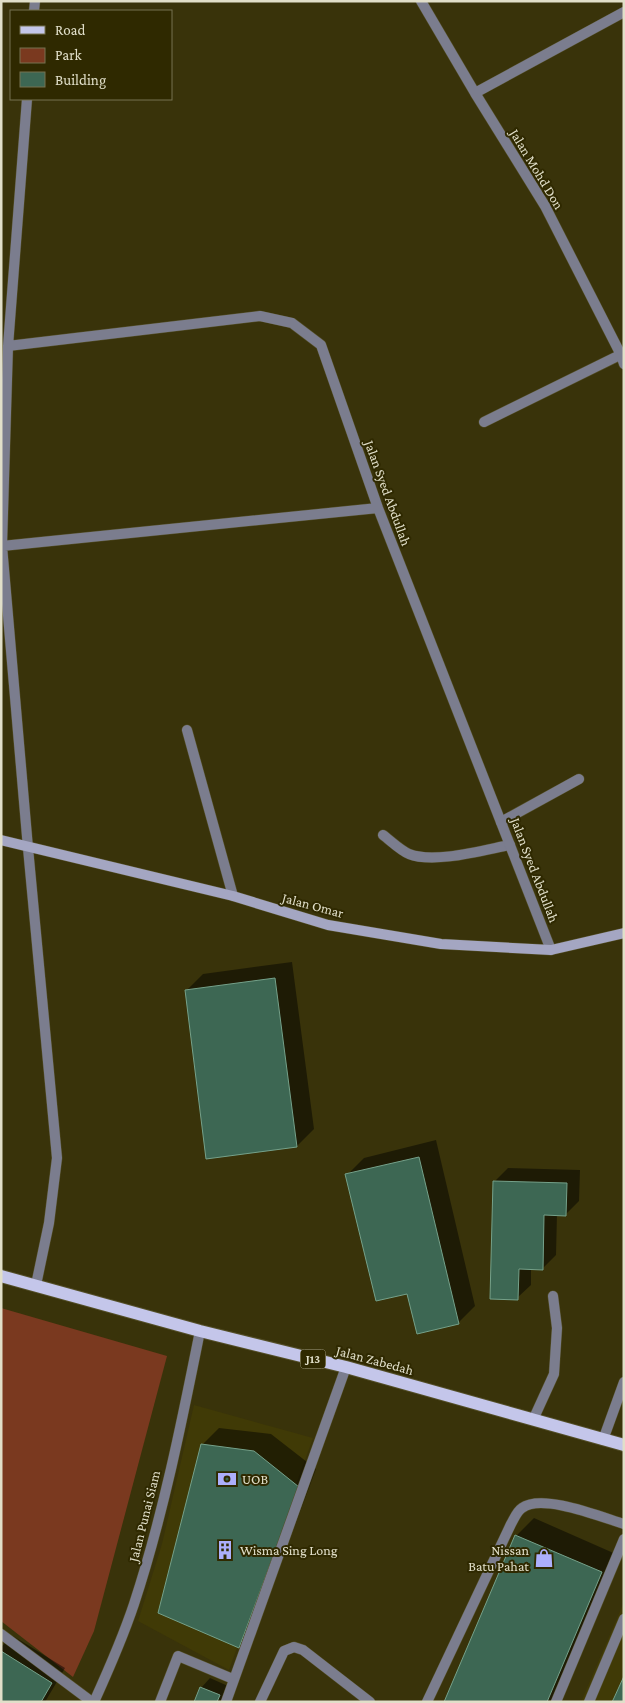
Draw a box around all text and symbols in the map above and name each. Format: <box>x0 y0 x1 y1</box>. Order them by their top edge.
legend <box>10 10 172 100</box>
text: Road <box>55 22 86 38</box>
text: Park <box>55 47 82 63</box>
text: Building <box>55 72 106 89</box>
street label: Jalan Mohd Don <box>506 124 567 212</box>
street label: Jalan Syed Abdullah <box>361 436 415 548</box>
street label: Jalan Syed Abdullah <box>507 813 563 925</box>
street label: Jalan Omar <box>279 889 346 921</box>
street label: Jalan Zabedah <box>333 1341 416 1378</box>
road number: J13 <box>300 1350 326 1368</box>
bank icon: UOB <box>216 1468 238 1490</box>
street label: Jalan Punai Siam <box>124 1469 163 1565</box>
place label: UOB <box>242 1471 268 1487</box>
building icon: Wisma Sing Long <box>214 1539 236 1561</box>
place label: Wisma Sing Long <box>240 1542 338 1558</box>
place label: Nissan Batu Pahat <box>468 1542 529 1574</box>
shop icon: Nissan Batu Pahat <box>533 1547 555 1569</box>

